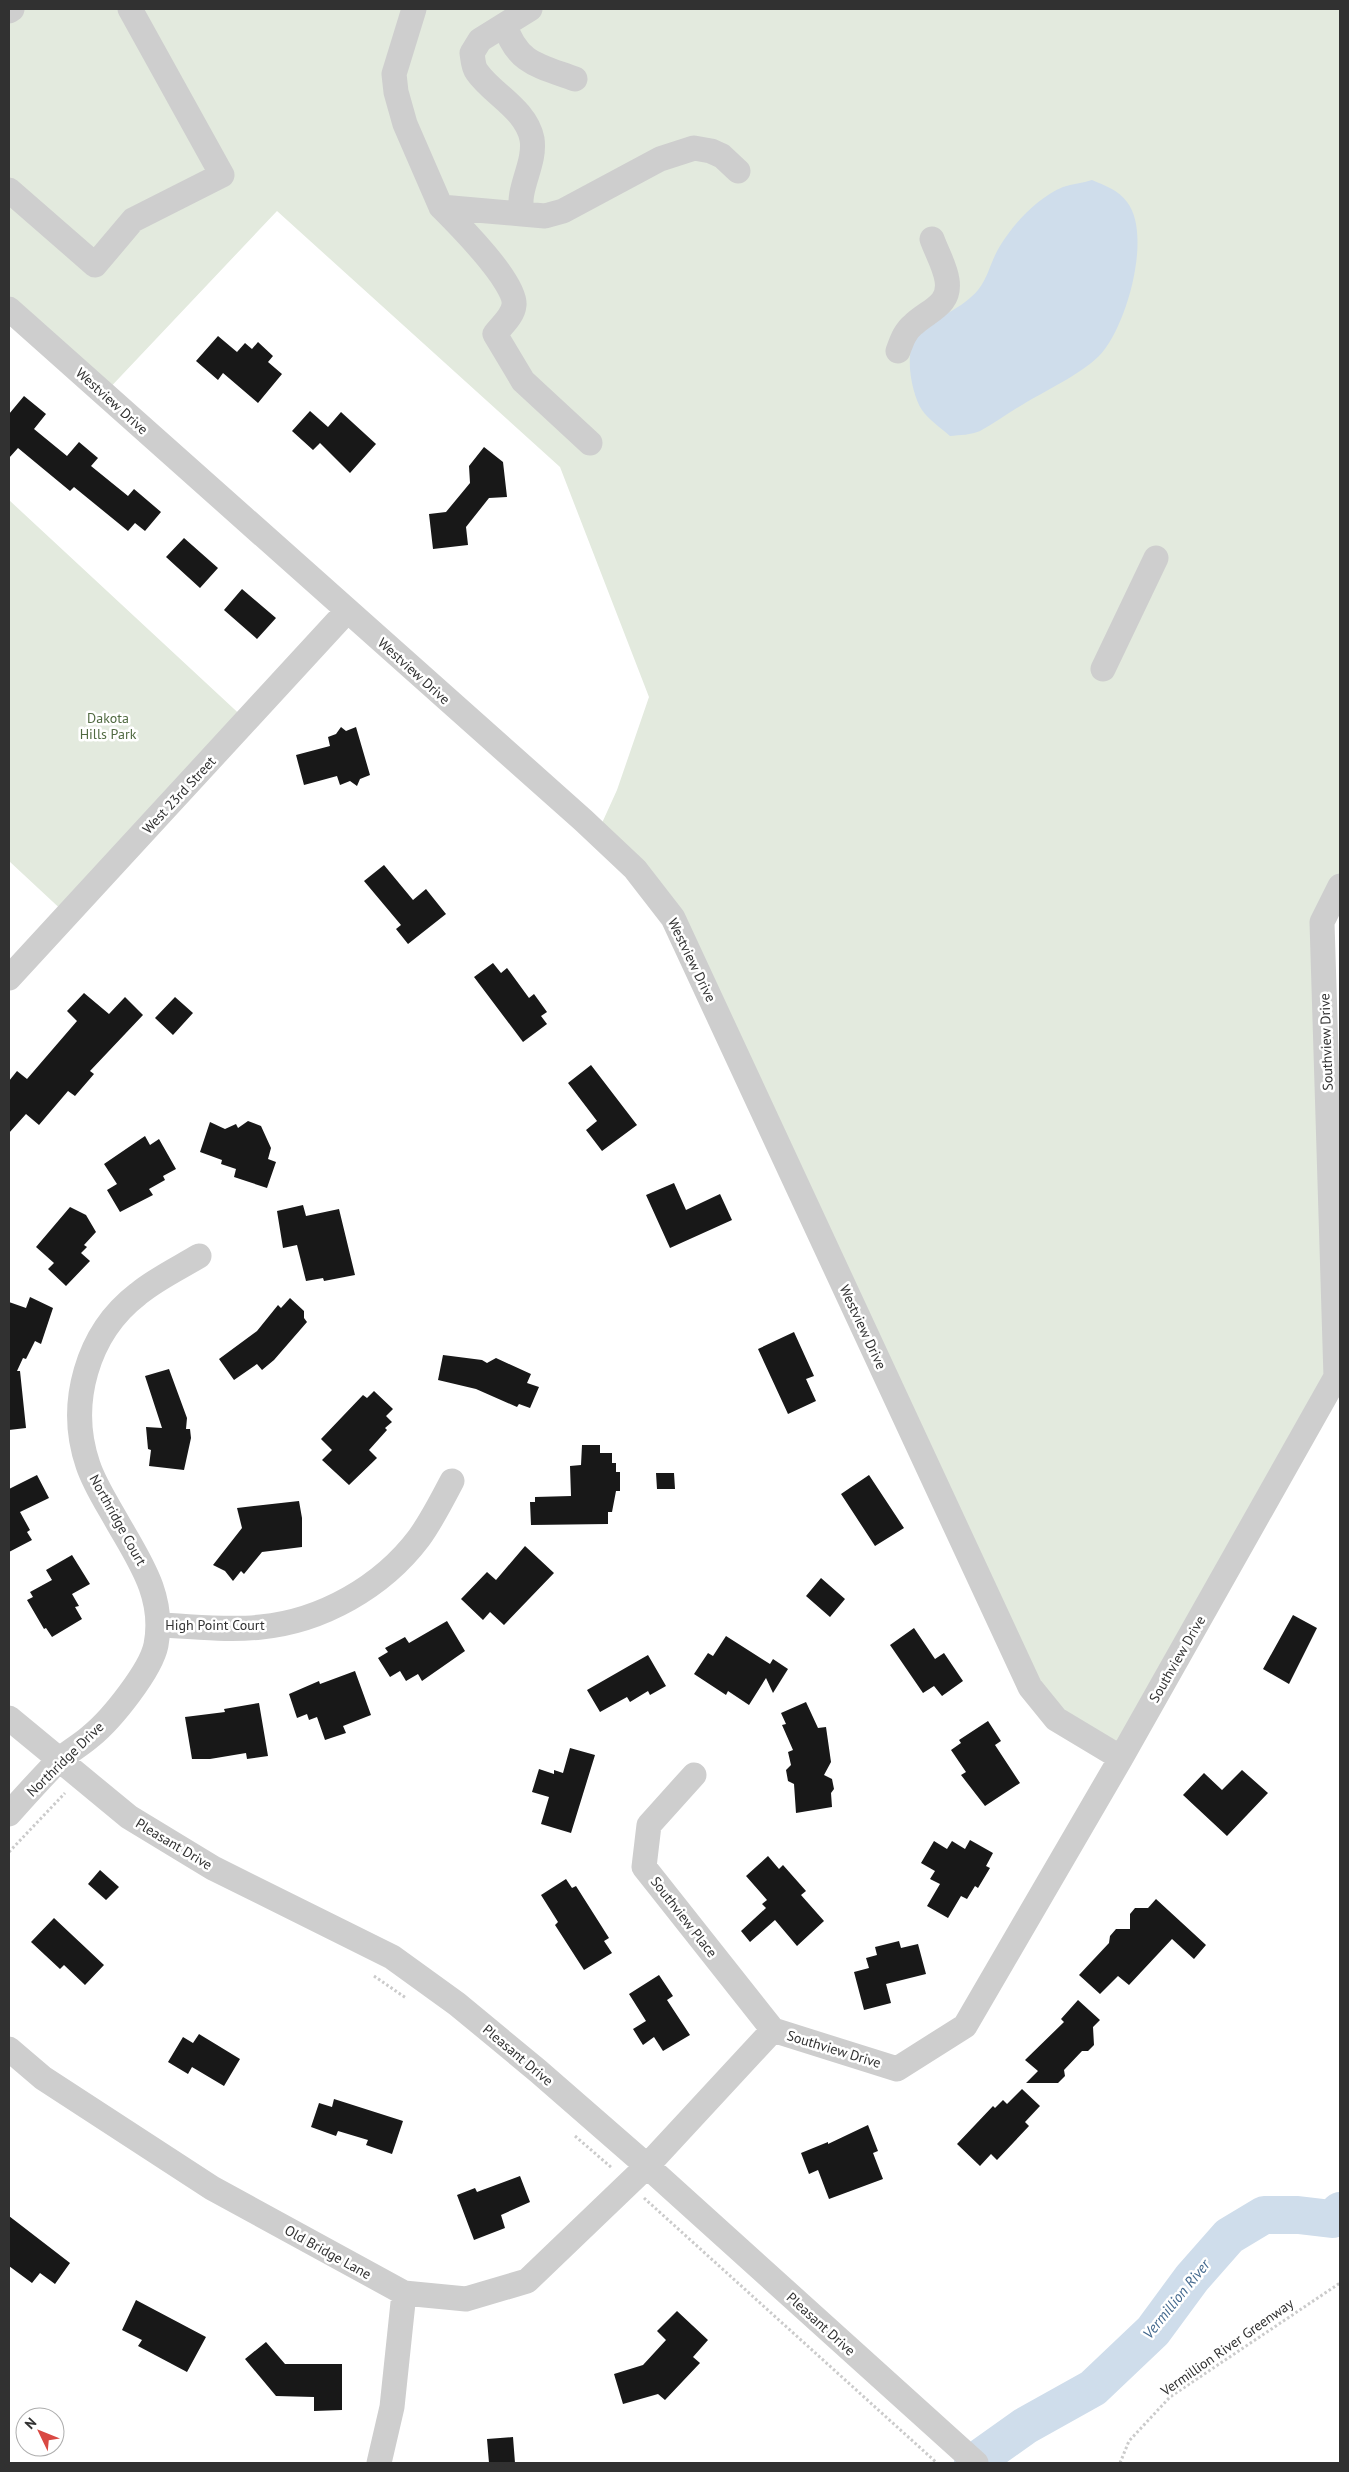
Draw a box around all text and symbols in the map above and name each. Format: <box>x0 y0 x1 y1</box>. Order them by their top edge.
street label: Westview Drive <box>72 364 152 438</box>
street label: Westview Drive <box>374 634 454 708</box>
park label: Dakota Hills Park <box>80 709 137 743</box>
street label: West 23rd Street <box>138 752 220 838</box>
street label: Westview Drive <box>664 915 720 1005</box>
street label: Southview Drive <box>1315 993 1337 1091</box>
street label: Westview Drive <box>836 1282 890 1372</box>
street label: Northridge Court <box>86 1471 151 1569</box>
street label: Southview Drive <box>1145 1612 1209 1706</box>
street label: High Point Court <box>165 1616 265 1634</box>
street label: Northridge Drive <box>23 1718 107 1800</box>
street label: Pleasant Drive <box>132 1814 216 1874</box>
street label: Southview Place <box>647 1873 721 1961</box>
street label: Pleasant Drive <box>479 2020 557 2090</box>
street label: Southview Drive <box>785 2026 883 2072</box>
street label: Old Bridge Lane <box>282 2221 374 2283</box>
water label: Vermillion River <box>1138 2255 1214 2342</box>
street label: Pleasant Drive <box>783 2288 859 2360</box>
street label: Vermillion River Greenway <box>1156 2294 1297 2400</box>
north arrow <box>15 2407 65 2457</box>
text: N <box>21 2414 40 2433</box>

